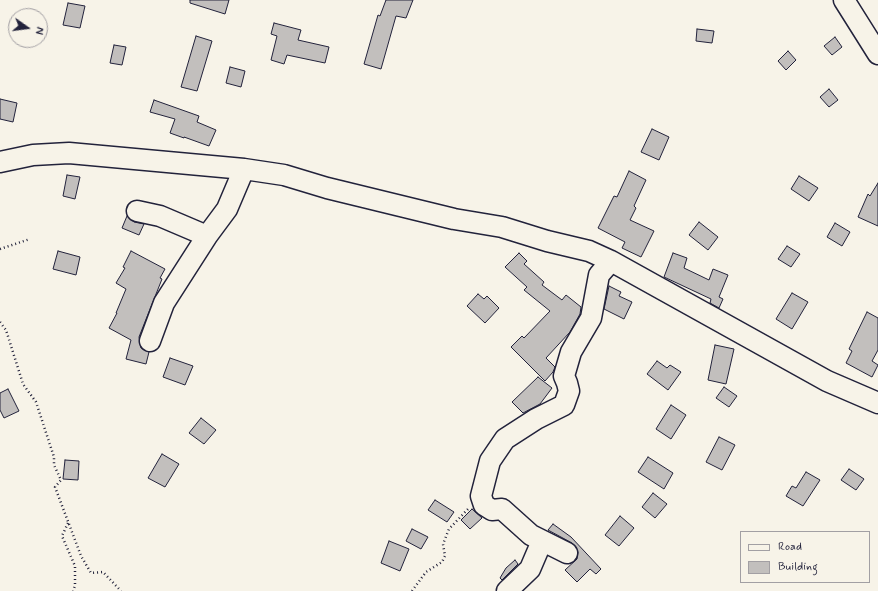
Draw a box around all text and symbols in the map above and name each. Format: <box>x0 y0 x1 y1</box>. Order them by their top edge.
north arrow <box>8 8 48 48</box>
text: N <box>31 25 46 36</box>
legend <box>740 531 870 583</box>
text: Road <box>778 539 802 555</box>
text: Building <box>778 559 818 575</box>

